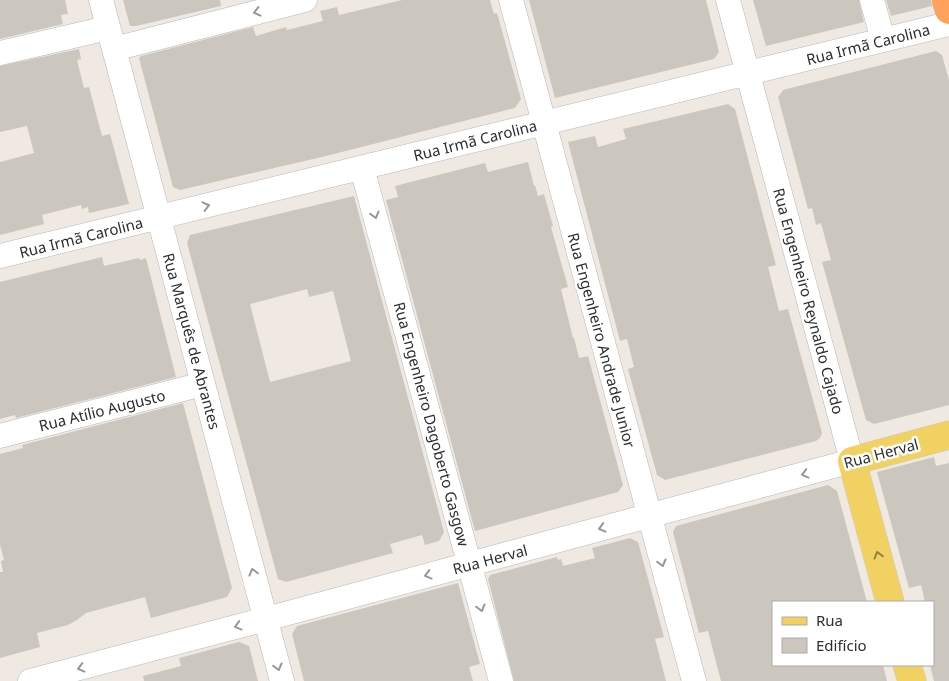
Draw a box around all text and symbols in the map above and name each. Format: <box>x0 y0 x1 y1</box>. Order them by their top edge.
one-way arrow <box>253 6 262 17</box>
street label: Rua Irmã Carolina <box>804 19 932 69</box>
street label: Rua Irmã Carolina <box>411 115 539 165</box>
street label: Rua Engenheiro Reynaldo Cajado <box>769 186 849 416</box>
one-way arrow <box>202 201 211 212</box>
one-way arrow <box>369 211 380 219</box>
street label: Rua Irmã Carolina <box>17 212 145 262</box>
street label: Rua Engenheiro Andrade Junior <box>564 230 640 450</box>
street label: Rua Marquês de Abrantes <box>159 251 225 431</box>
street label: Rua Engenheiro Dagoberto Gasgow <box>390 300 474 549</box>
street label: Rua Atílio Augusto <box>37 385 167 435</box>
street label: Rua Herval <box>841 433 921 473</box>
one-way arrow <box>802 468 810 478</box>
one-way arrow <box>599 523 607 533</box>
street label: Rua Herval <box>450 539 530 579</box>
one-way arrow <box>873 552 883 560</box>
one-way arrow <box>656 558 667 567</box>
one-way arrow <box>248 567 259 576</box>
one-way arrow <box>424 569 433 580</box>
legend <box>772 601 934 666</box>
one-way arrow <box>476 604 486 612</box>
text: Rua <box>816 610 843 630</box>
one-way arrow <box>233 620 242 631</box>
text: Edifício <box>816 635 867 655</box>
one-way arrow <box>77 662 85 672</box>
one-way arrow <box>273 662 283 670</box>

